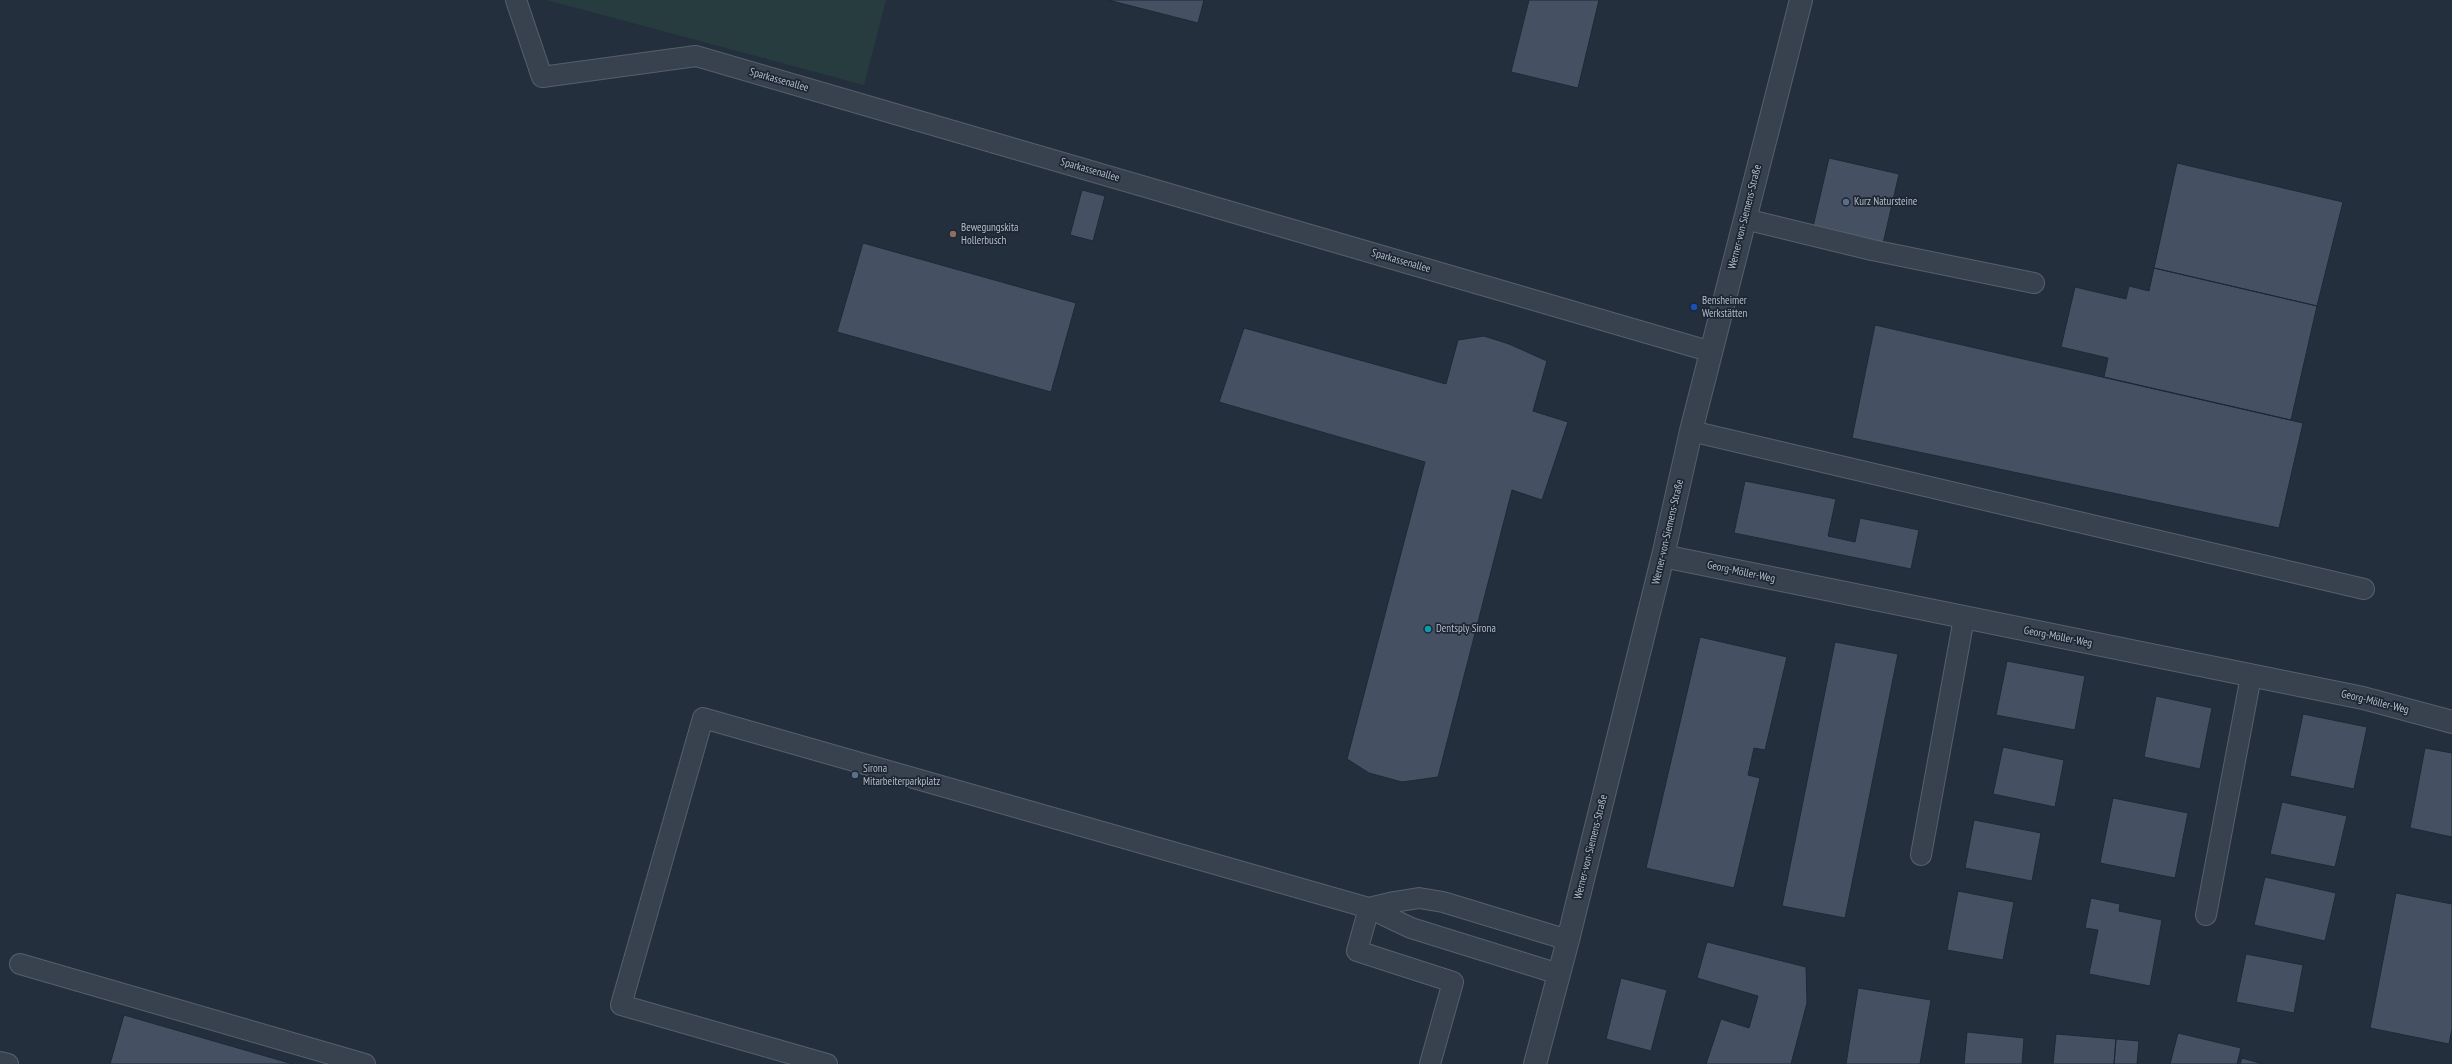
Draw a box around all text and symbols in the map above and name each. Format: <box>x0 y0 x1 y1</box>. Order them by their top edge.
street label: Sparkassenallee <box>748 65 810 95</box>
street label: Sparkassenallee <box>1059 155 1121 185</box>
street label: Werner-von-Siemens-Straße <box>1726 163 1764 271</box>
place label: Kurz Natursteine <box>1854 195 1917 209</box>
marker: Kurz Natursteine <box>1841 197 1851 207</box>
place label: Bewegungskita Hollerbusch <box>961 221 1018 247</box>
marker: Bewegungskita Hollerbusch <box>948 229 958 239</box>
street label: Sparkassenallee <box>1370 246 1432 276</box>
place label: Bensheimer Werkstätten <box>1702 294 1747 320</box>
marker: Bensheimer Werkstätten <box>1689 302 1699 312</box>
street label: Werner-von-Siemens-Straße <box>1649 478 1687 586</box>
street label: Georg-Möller-Weg <box>1706 558 1776 586</box>
place label: Dentsply Sirona <box>1436 622 1496 636</box>
marker: Dentsply Sirona <box>1423 624 1433 634</box>
street label: Georg-Möller-Weg <box>2023 624 2093 650</box>
street label: Georg-Möller-Weg <box>2340 687 2410 717</box>
place label: Sirona Mitarbeiterparkplatz <box>863 762 940 788</box>
marker: Sirona Mitarbeiterparkplatz <box>850 770 860 780</box>
street label: Werner-von-Siemens-Straße <box>1572 793 1610 901</box>

